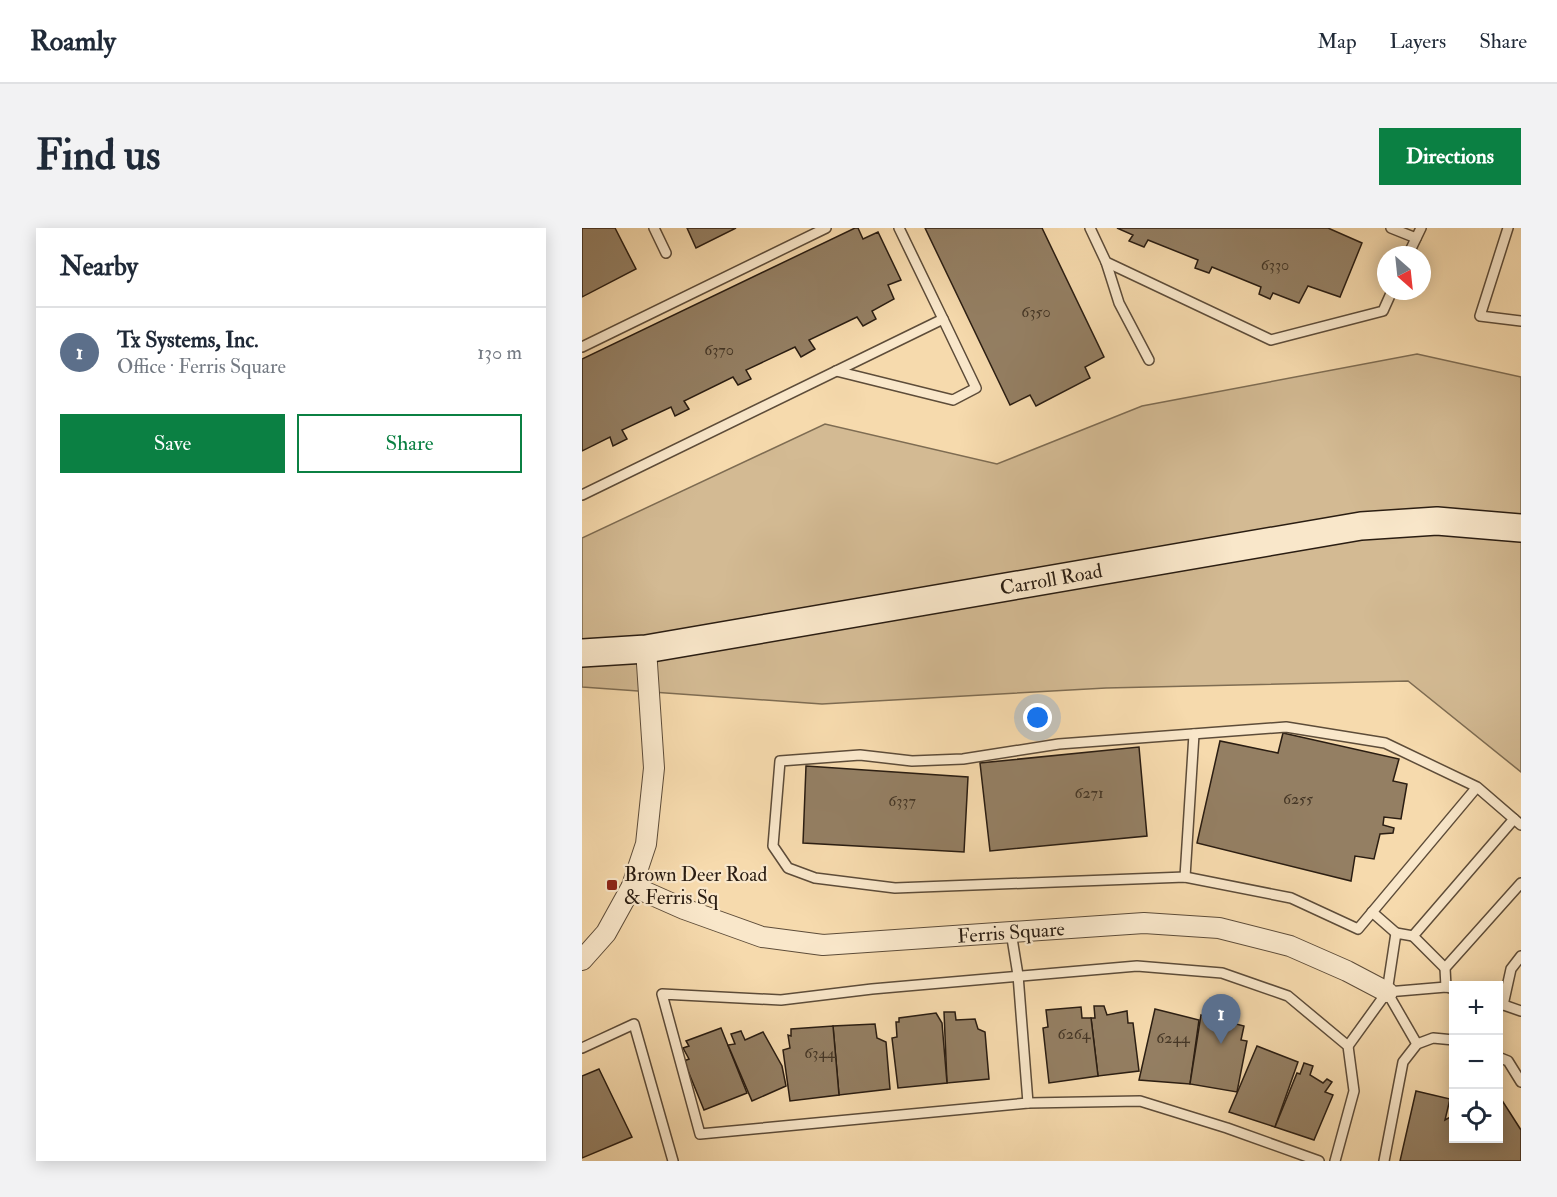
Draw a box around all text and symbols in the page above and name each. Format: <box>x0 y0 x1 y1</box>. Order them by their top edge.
text: Roamly <box>30 24 116 59</box>
text: Map <box>1317 28 1357 55</box>
text: Layers <box>1390 28 1446 55</box>
text: Share <box>1479 28 1527 55</box>
button: Directions <box>1379 128 1521 185</box>
text: Find us <box>36 130 160 182</box>
north arrow <box>1377 246 1431 300</box>
text: Nearby <box>60 251 138 283</box>
house number: 6330 <box>1261 255 1289 275</box>
house number: 6350 <box>1021 302 1051 322</box>
text: Tx Systems, Inc. <box>117 326 259 354</box>
text: 1 <box>76 340 83 365</box>
text: 130 m <box>477 340 522 365</box>
house number: 6370 <box>704 340 734 360</box>
text: Office · Ferris Square <box>117 354 286 379</box>
button: Save <box>60 414 285 473</box>
button: Share <box>297 414 522 473</box>
street label: Carroll Road <box>998 558 1104 601</box>
your location <box>1023 703 1052 732</box>
house number: 6271 <box>1074 783 1104 803</box>
house number: 6255 <box>1283 789 1313 809</box>
house number: 6337 <box>888 791 917 811</box>
place label: Brown Deer Road & Ferris Sq <box>624 862 767 910</box>
marker: Brown Deer Road & Ferris Sq <box>605 878 619 892</box>
street label: Ferris Square <box>956 916 1066 949</box>
map controls <box>1449 981 1503 1143</box>
button: + <box>1449 981 1503 1035</box>
pin: 1 <box>1202 994 1240 1044</box>
house number: 6264 <box>1058 1024 1092 1044</box>
house number: 6244 <box>1156 1028 1191 1048</box>
button: − <box>1449 1035 1503 1089</box>
house number: 6344 <box>804 1043 837 1063</box>
button: locate <box>1449 1089 1503 1143</box>

